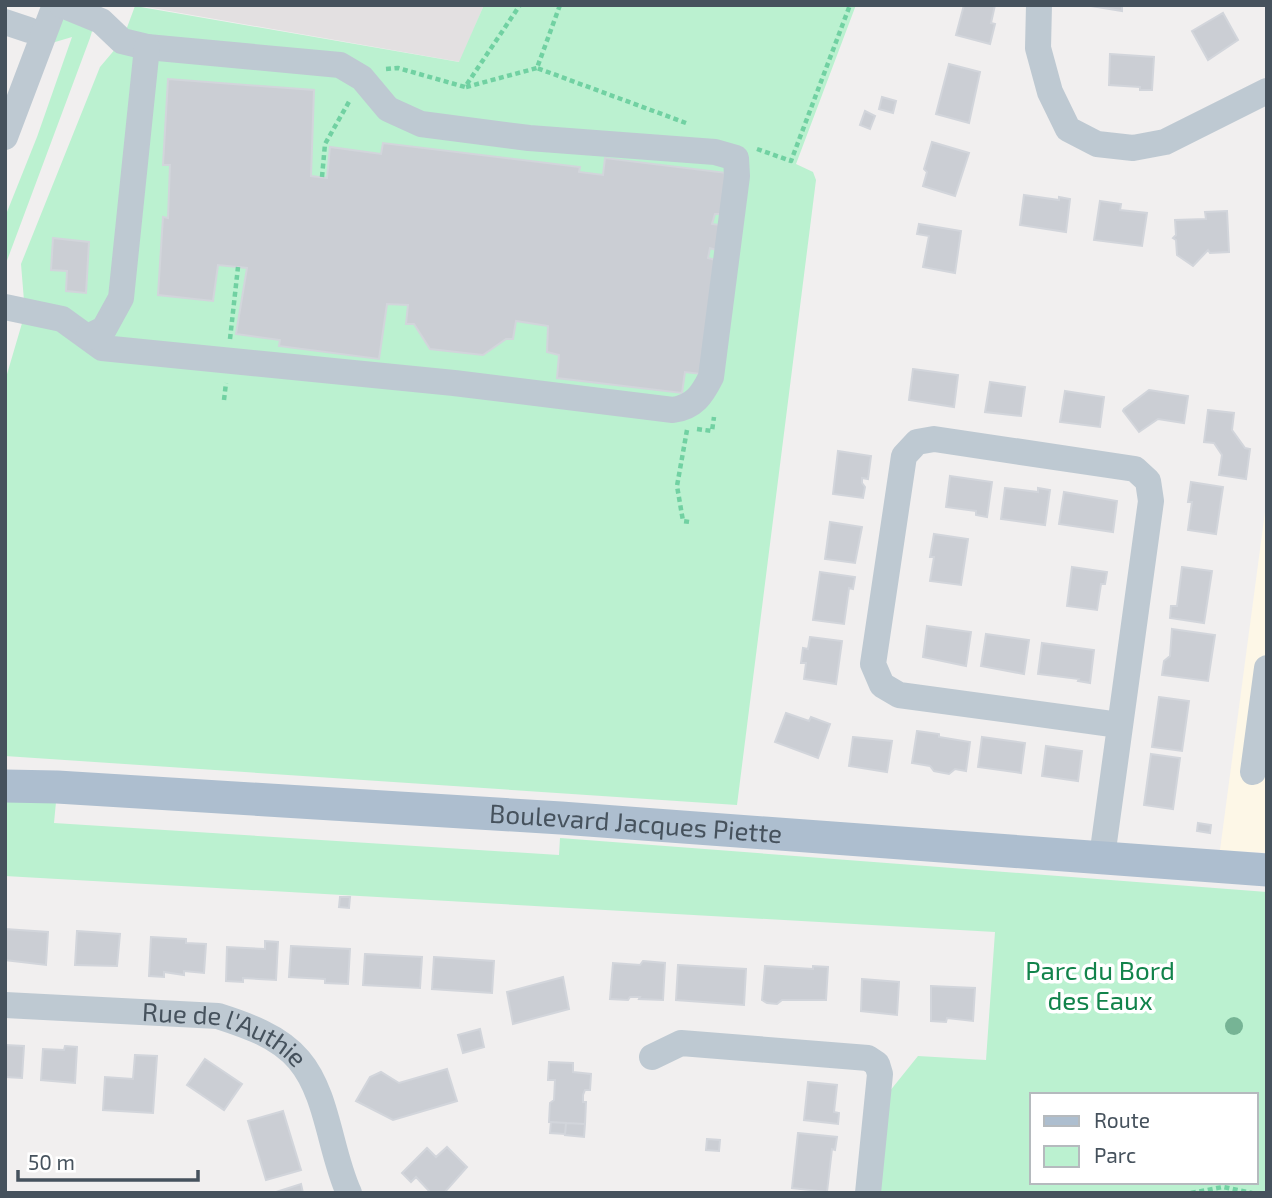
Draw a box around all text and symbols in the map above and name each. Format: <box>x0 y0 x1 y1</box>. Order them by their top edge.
street label: Boulevard Jacques Piette <box>489 797 783 848</box>
park label: Parc du Bord des Eaux <box>1025 954 1175 1015</box>
street label: Rue de l'Authie <box>141 995 314 1072</box>
legend <box>1030 1093 1258 1184</box>
text: Route <box>1094 1107 1150 1132</box>
scale bar <box>18 1138 198 1182</box>
text: Parc <box>1094 1142 1136 1167</box>
text: 50 m <box>28 1149 75 1174</box>

